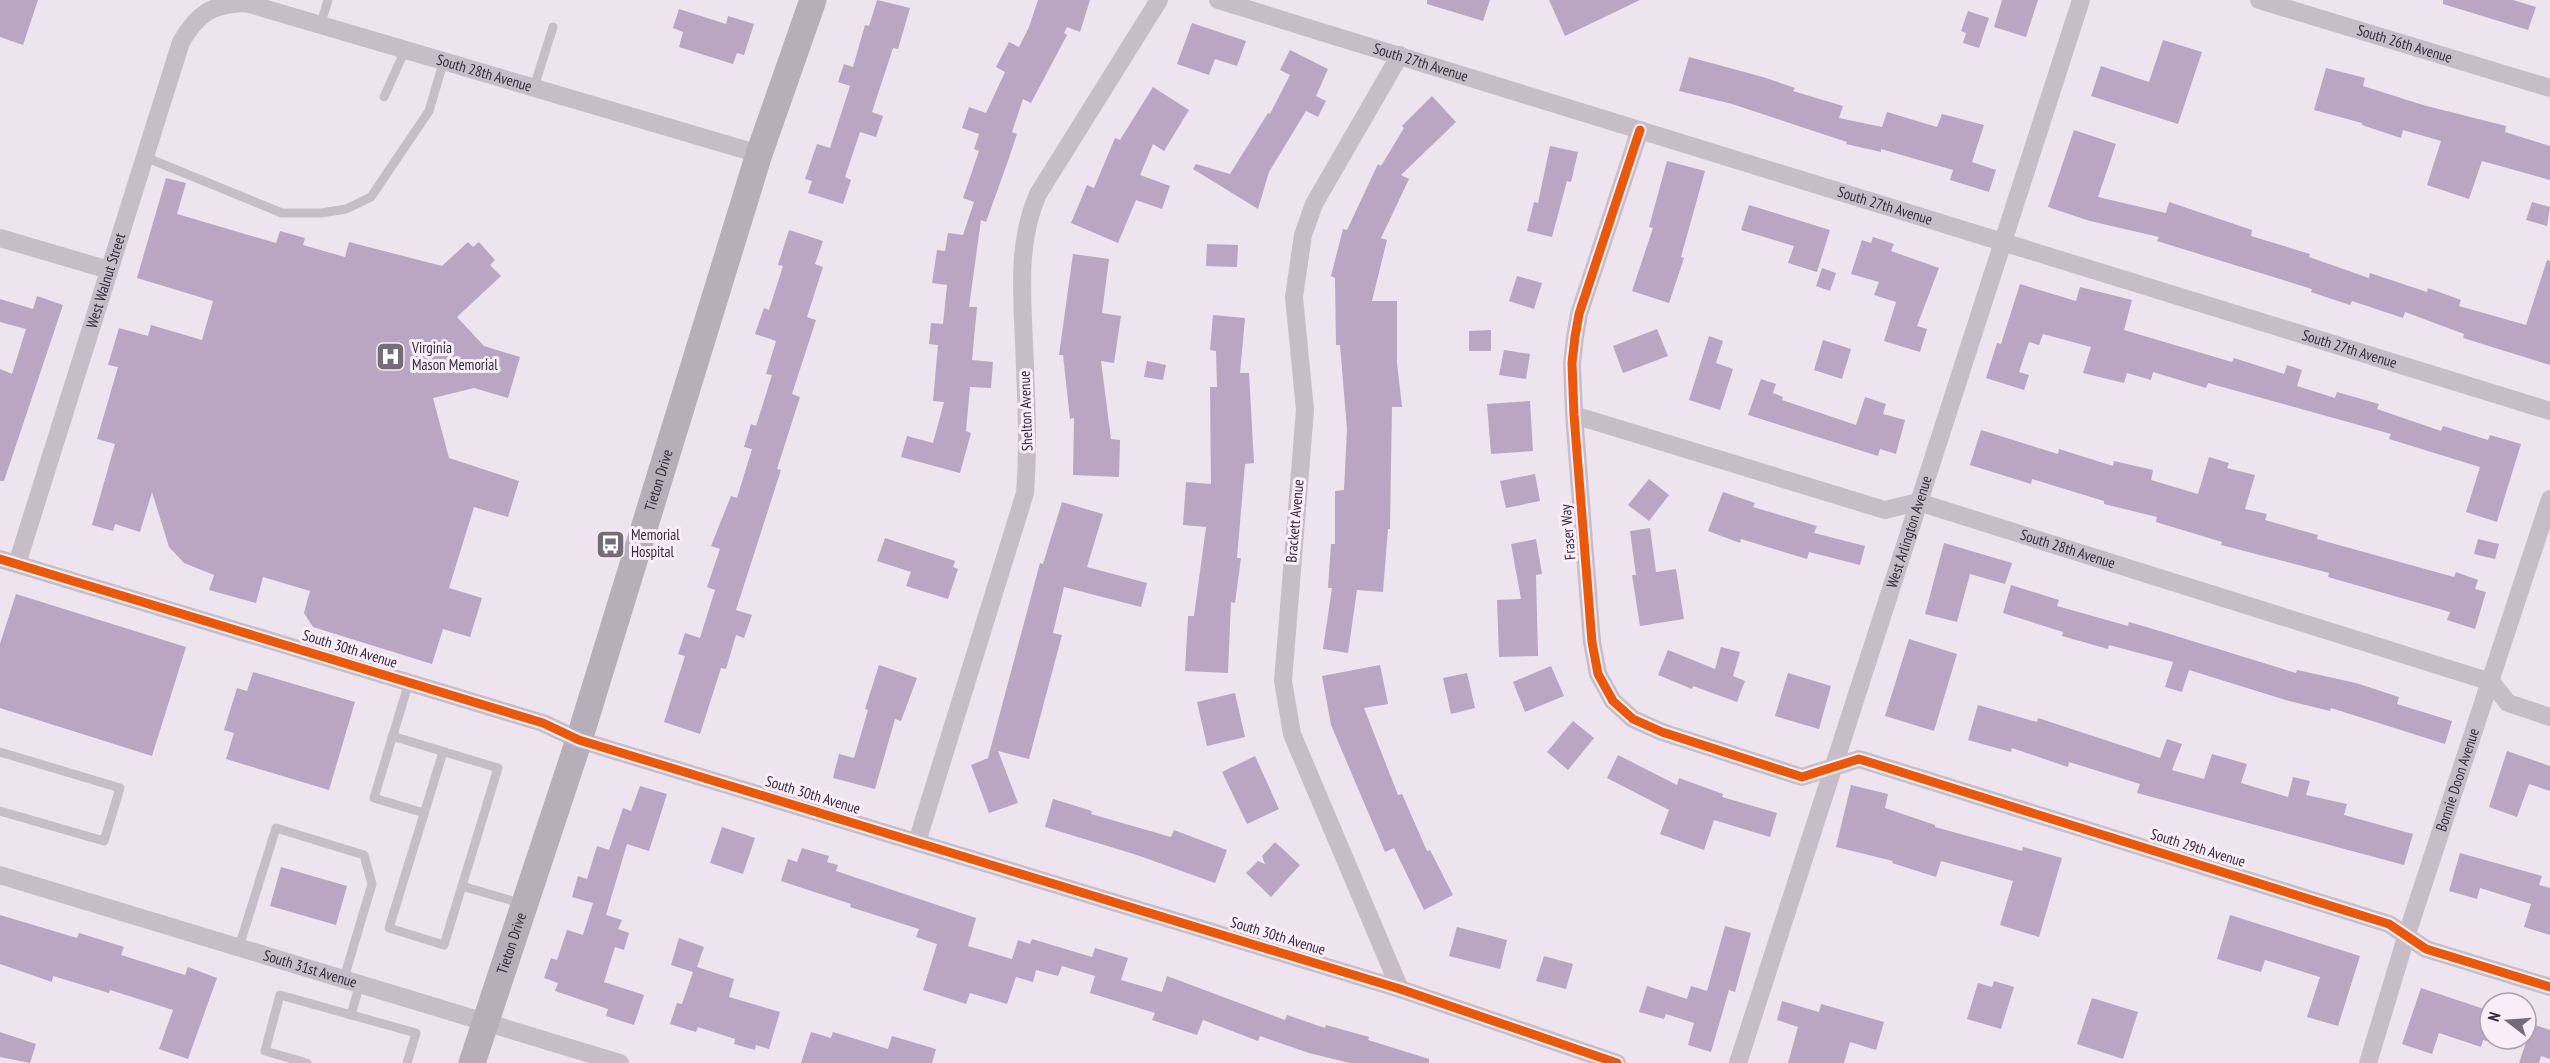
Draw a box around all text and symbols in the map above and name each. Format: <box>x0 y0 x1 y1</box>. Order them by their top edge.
street label: South 26th Avenue <box>2355 20 2454 67</box>
street label: South 27th Avenue <box>1371 38 1470 86</box>
street label: South 28th Avenue <box>434 50 534 96</box>
street label: South 27th Avenue <box>1835 182 1935 229</box>
street label: West Walnut Street <box>82 231 129 330</box>
street label: South 27th Avenue <box>2300 325 2399 372</box>
place label: Virginia Mason Memorial <box>411 338 498 374</box>
hospital icon: Virginia Mason Memorial <box>375 341 407 373</box>
street label: Shelton Avenue <box>1015 370 1036 452</box>
street label: Tieton Drive <box>640 447 677 513</box>
street label: West Arlington Avenue <box>1882 473 1936 590</box>
street label: Brackett Avenue <box>1281 479 1308 563</box>
street label: Fraser Way <box>1556 503 1579 561</box>
place label: Memorial Hospital <box>631 525 680 561</box>
street label: South 28th Avenue <box>2018 525 2118 572</box>
bus stop icon: Memorial Hospital <box>594 528 626 560</box>
street label: South 30th Avenue <box>300 625 400 672</box>
street label: Bonnie Doon Avenue <box>2431 726 2483 834</box>
street label: South 30th Avenue <box>763 771 863 818</box>
street label: South 29th Avenue <box>2148 824 2248 871</box>
street label: Tieton Drive <box>492 910 530 976</box>
street label: South 30th Avenue <box>1228 912 1328 959</box>
street label: South 31st Avenue <box>261 945 359 992</box>
north arrow <box>2478 991 2538 1051</box>
text: N <box>2483 1010 2504 1024</box>

